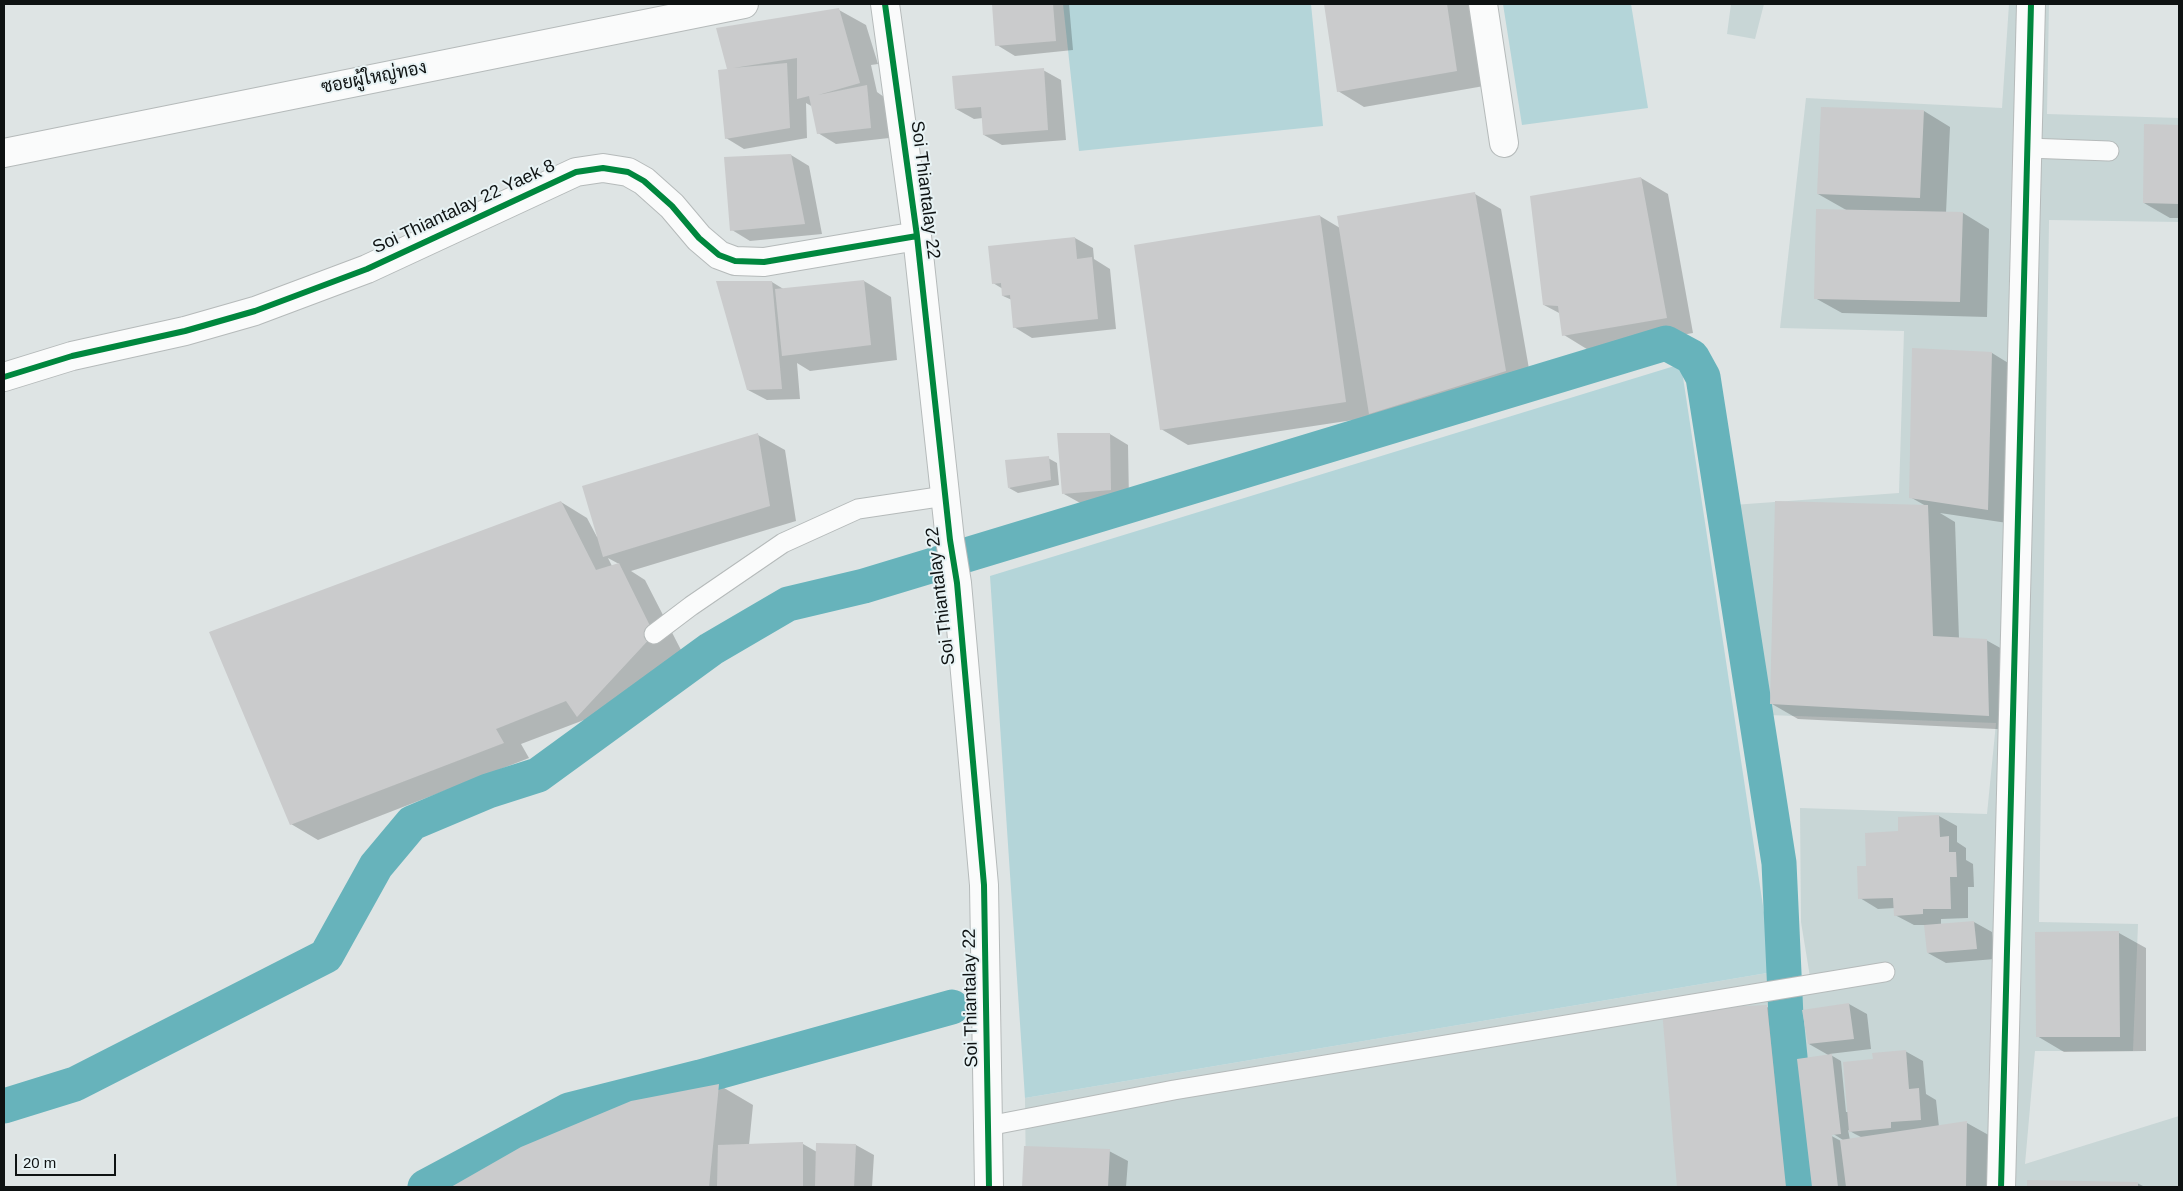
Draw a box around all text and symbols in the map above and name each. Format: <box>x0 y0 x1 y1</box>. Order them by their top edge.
street label: ซอยผู้ใหญ่ทอง <box>319 57 429 99</box>
street label: Soi Thiantalay 22 <box>906 120 944 260</box>
street label: Soi Thiantalay 22 Yaek 8 <box>369 155 559 259</box>
street label: Soi Thiantalay 22 <box>922 526 960 666</box>
street label: Soi Thiantalay 22 <box>959 928 983 1068</box>
scale bar <box>18 1144 119 1176</box>
text: 20 m <box>23 1154 56 1171</box>

